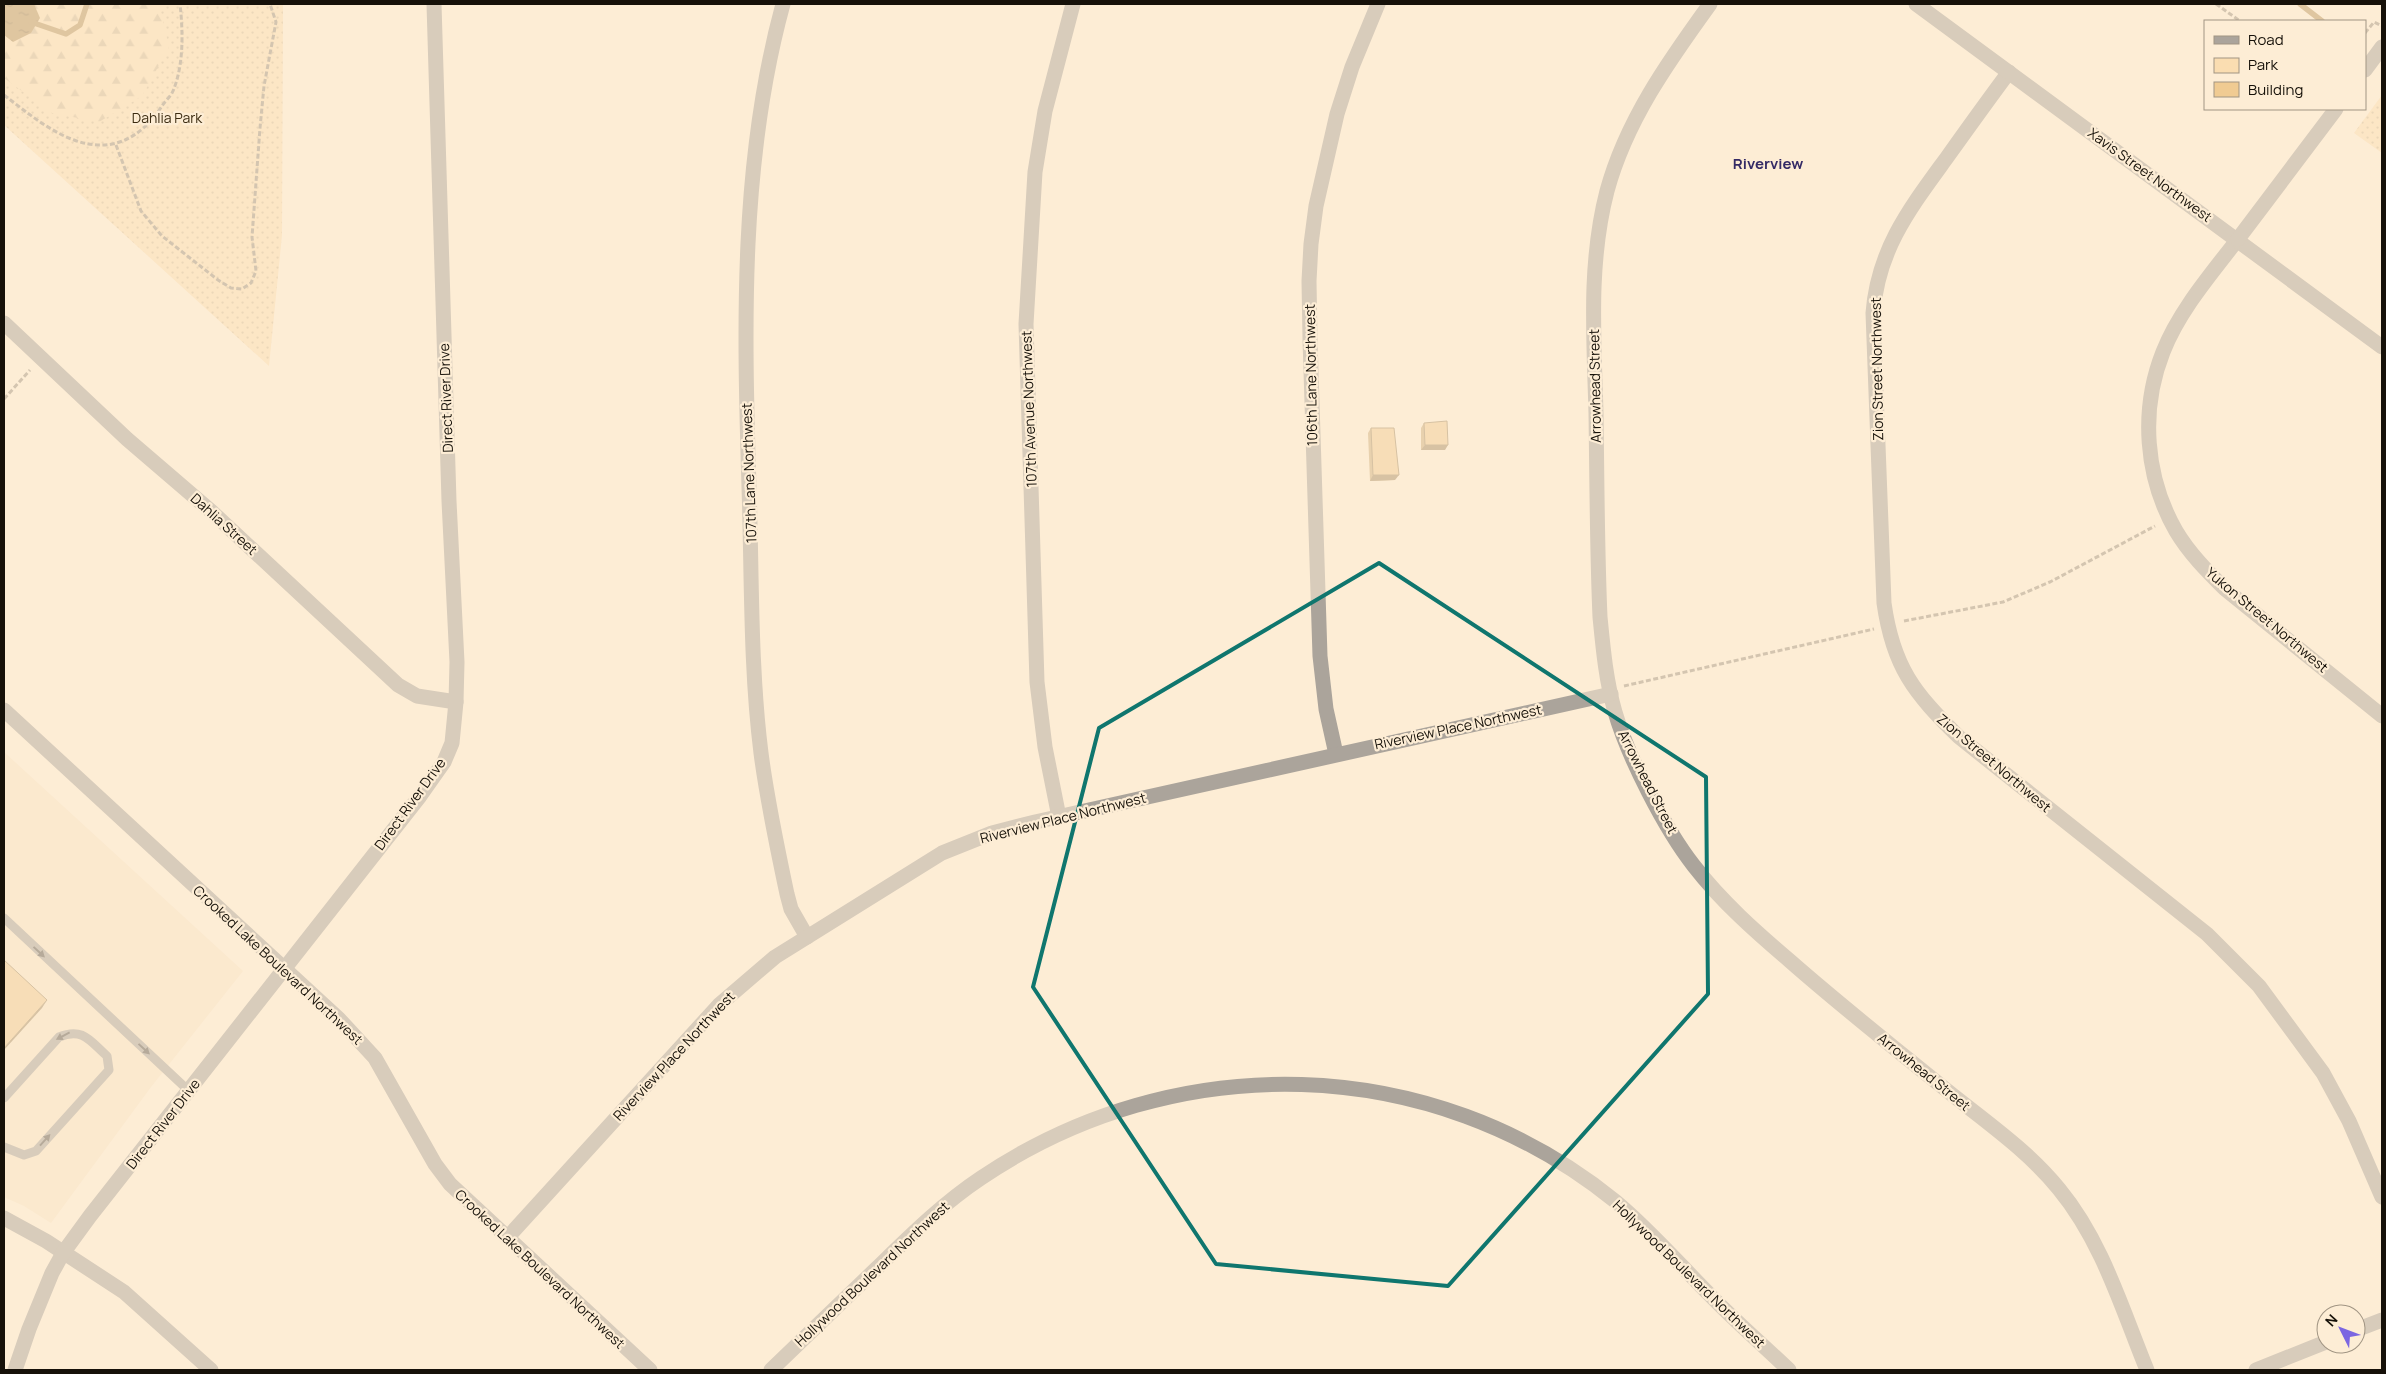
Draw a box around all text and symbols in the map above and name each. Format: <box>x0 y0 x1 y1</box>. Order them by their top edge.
legend <box>2204 20 2366 110</box>
text: Road <box>2248 29 2284 50</box>
text: Park <box>2248 54 2278 75</box>
text: Building <box>2248 79 2303 100</box>
park label: Dahlia Park <box>132 108 203 127</box>
street label: Xavis Street Northwest <box>2084 123 2216 226</box>
district label: Riverview <box>1733 153 1803 174</box>
street label: Zion Street Northwest <box>1866 297 1887 441</box>
street label: 106th Lane Northwest <box>1300 303 1321 446</box>
street label: Arrowhead Street <box>1584 329 1605 443</box>
street label: 107th Avenue Northwest <box>1016 330 1041 488</box>
street label: Direct River Drive <box>434 343 457 453</box>
street label: 107th Lane Northwest <box>737 402 760 543</box>
street label: Dahlia Street <box>187 489 262 559</box>
street label: Yukon Street Northwest <box>2202 563 2333 677</box>
street label: Riverview Place Northwest <box>1373 699 1544 754</box>
street label: Zion Street Northwest <box>1933 709 2056 816</box>
street label: Arrowhead Street <box>1614 727 1683 837</box>
street label: Direct River Drive <box>370 754 449 854</box>
street label: Riverview Place Northwest <box>978 788 1148 847</box>
street label: Crooked Lake Boulevard Northwest <box>189 881 368 1049</box>
one-way arrow <box>33 946 45 958</box>
street label: Riverview Place Northwest <box>609 987 739 1124</box>
street label: Arrowhead Street <box>1874 1028 1975 1115</box>
one-way arrow <box>56 1032 71 1040</box>
one-way arrow <box>137 1043 149 1055</box>
street label: Direct River Drive <box>121 1075 204 1173</box>
one-way arrow <box>40 1134 51 1146</box>
street label: Crooked Lake Boulevard Northwest <box>451 1185 630 1353</box>
street label: Hollywood Boulevard Northwest <box>790 1196 953 1351</box>
street label: Hollywood Boulevard Northwest <box>1609 1196 1770 1352</box>
north arrow <box>2316 1304 2366 1354</box>
text: N <box>2321 1310 2341 1330</box>

